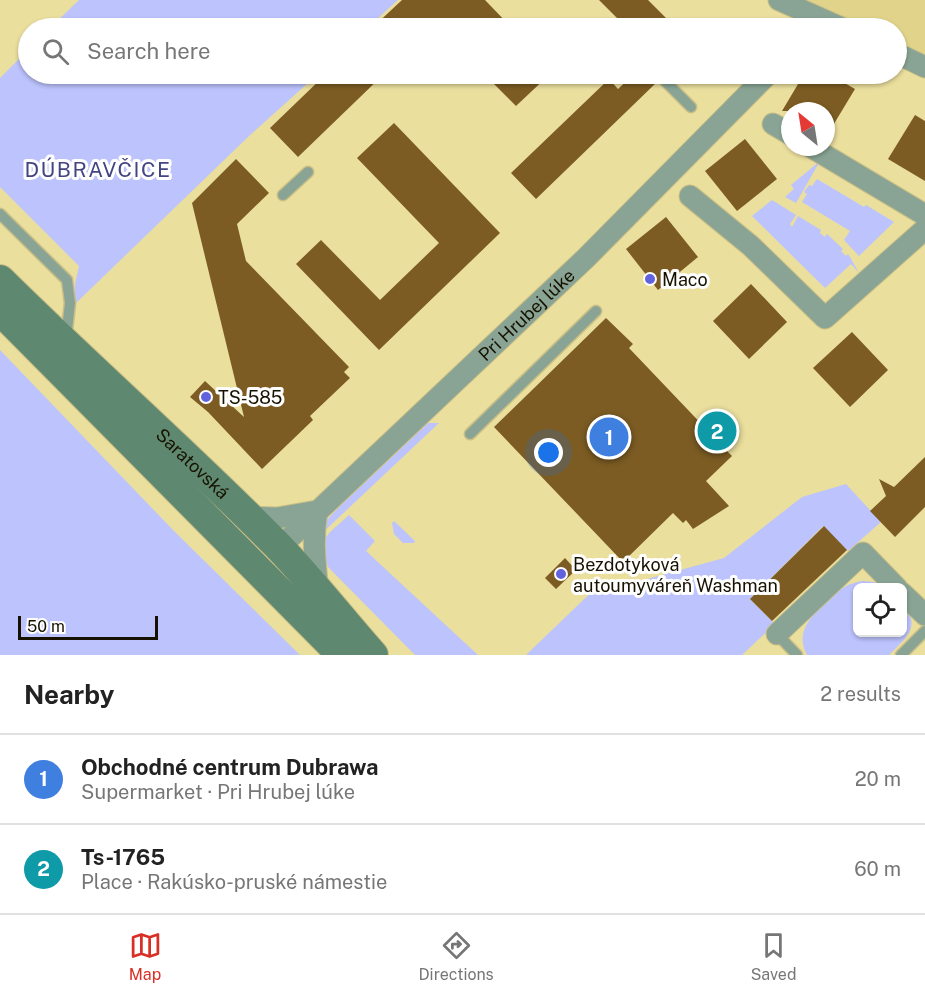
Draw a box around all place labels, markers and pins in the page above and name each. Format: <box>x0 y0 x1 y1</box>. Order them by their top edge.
place label: Maco <box>662 269 708 290</box>
marker: Maco <box>643 272 657 286</box>
place label: TS-585 <box>218 387 282 408</box>
marker: TS-585 <box>199 390 213 404</box>
pin: 2 <box>698 408 736 454</box>
pin: 1 <box>590 414 628 460</box>
place label: Bezdotyková autoumyváreň Washman <box>573 554 778 596</box>
marker: Bezdotyková autoumyváreň Washman <box>554 567 568 581</box>

